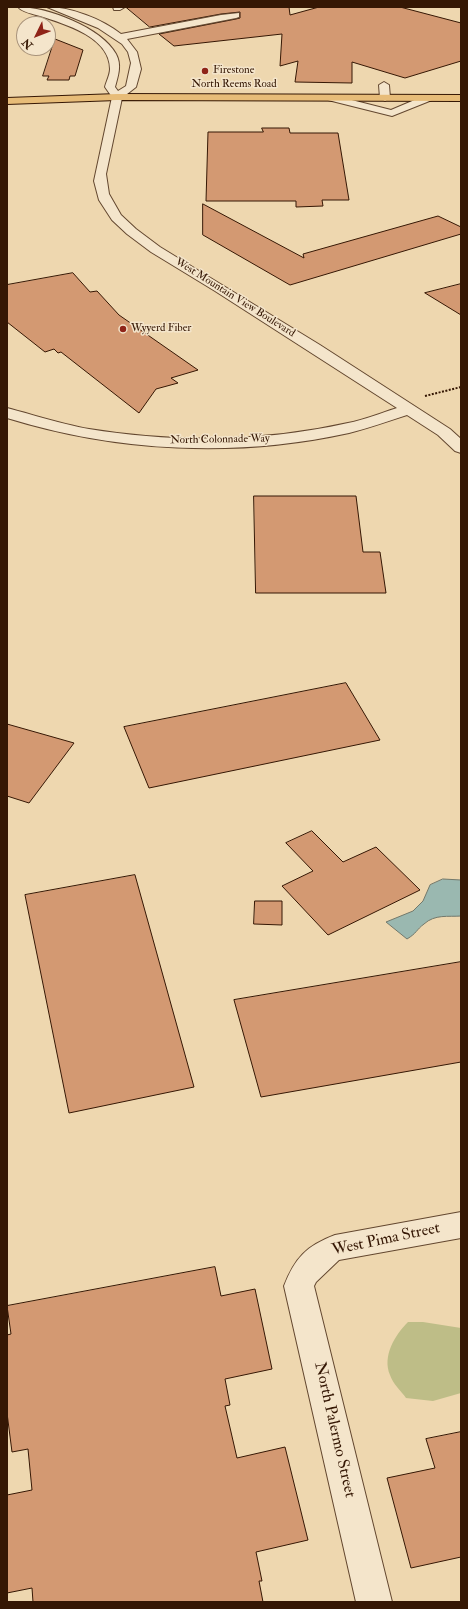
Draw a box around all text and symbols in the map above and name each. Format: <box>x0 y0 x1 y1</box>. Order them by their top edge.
north arrow <box>16 16 56 56</box>
text: N <box>19 36 36 52</box>
place label: Firestone <box>213 64 254 78</box>
marker: Firestone <box>200 66 210 76</box>
street label: North Reems Road <box>191 78 277 92</box>
street label: West Mountain View Boulevard <box>173 256 297 340</box>
place label: Wyyerd Fiber <box>131 322 191 336</box>
marker: Wyyerd Fiber <box>118 324 128 334</box>
street label: North Colonnade Way <box>170 433 270 447</box>
street label: West Pima Street <box>330 1219 442 1261</box>
street label: North Palermo Street <box>309 1360 359 1500</box>

